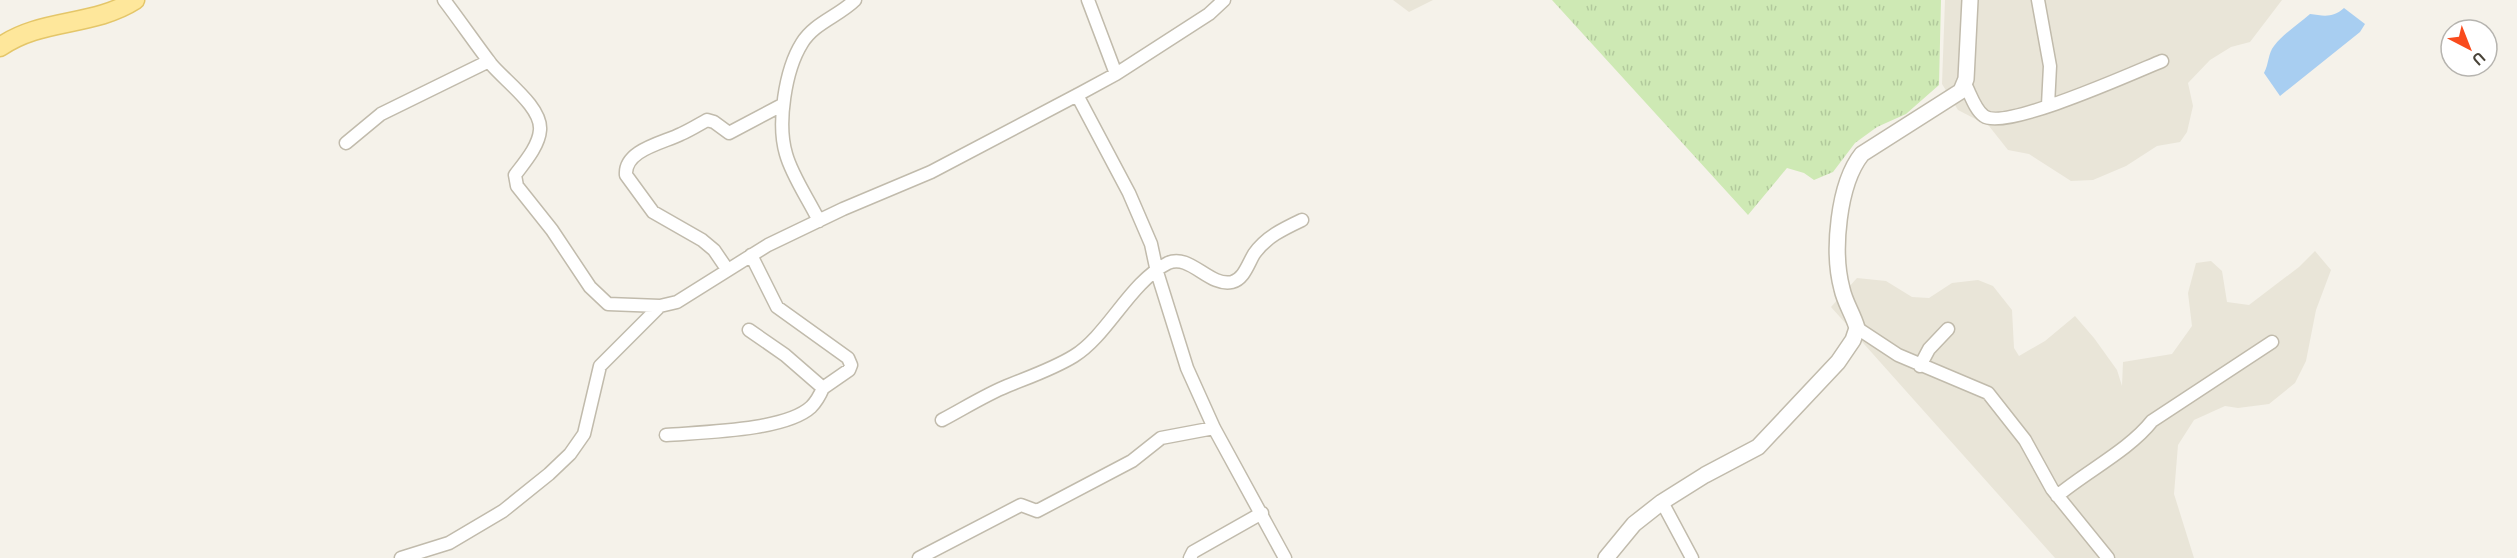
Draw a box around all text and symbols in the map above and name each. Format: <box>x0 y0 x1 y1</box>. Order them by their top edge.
north arrow <box>2439 18 2499 78</box>
text: U <box>2467 46 2489 69</box>

